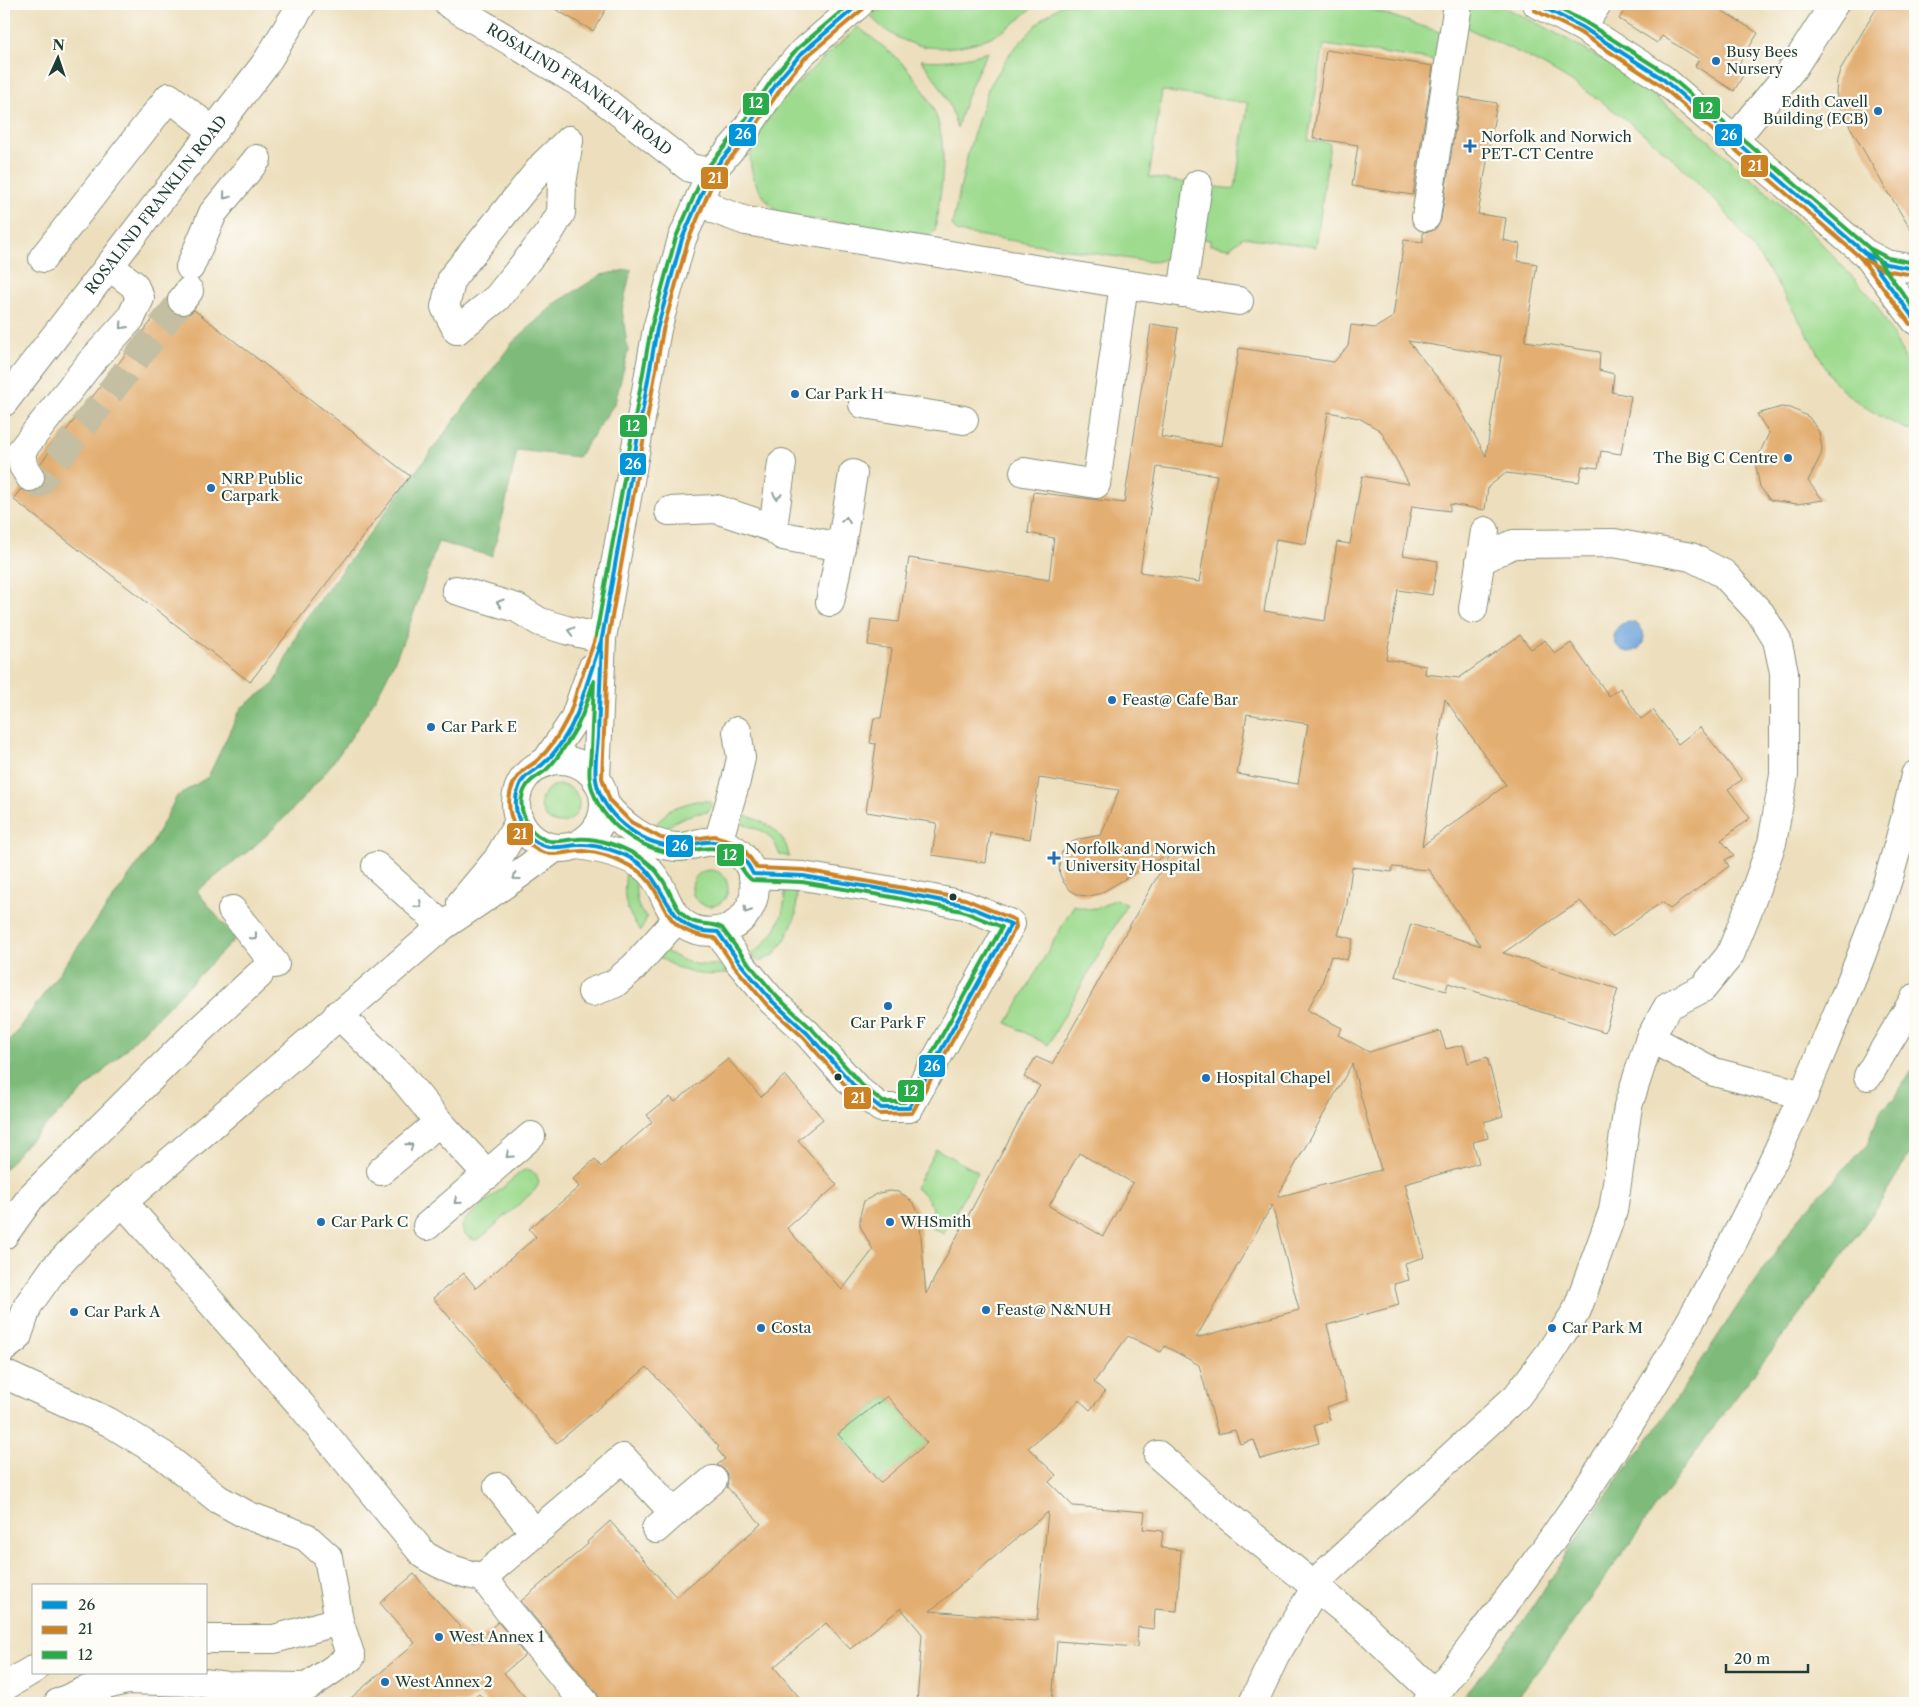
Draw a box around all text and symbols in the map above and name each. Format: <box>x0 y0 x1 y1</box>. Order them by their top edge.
street label: ROSALIND FRANKLIN ROAD <box>483 19 676 159</box>
north arrow <box>32 32 82 82</box>
text: N <box>52 36 65 54</box>
place label: Busy Bees Nursery <box>1726 42 1798 78</box>
marker: Busy Bees Nursery <box>1710 55 1722 67</box>
line badge: 12 <box>742 92 770 116</box>
place label: Edith Cavell Building (ECB) <box>1763 92 1869 128</box>
text: 12 <box>749 94 763 112</box>
line badge: 12 <box>1692 96 1721 120</box>
text: 12 <box>1699 99 1713 117</box>
marker: Edith Cavell Building (ECB) <box>1872 105 1884 117</box>
street label: ROSALIND FRANKLIN ROAD <box>81 111 231 298</box>
line badge: 26 <box>728 123 757 147</box>
line badge: 26 <box>1714 123 1743 147</box>
text: 26 <box>735 125 751 143</box>
text: 26 <box>1721 126 1737 144</box>
place label: Norfolk and Norwich PET-CT Centre <box>1481 127 1633 163</box>
marker: Norfolk and Norwich PET-CT Centre <box>1463 139 1477 153</box>
line badge: 21 <box>1740 154 1769 178</box>
text: 21 <box>1748 157 1763 175</box>
line badge: 21 <box>700 166 729 190</box>
text: 21 <box>708 169 723 187</box>
one-way arrow <box>223 191 232 200</box>
one-way arrow <box>120 321 129 330</box>
place label: Car Park H <box>805 384 884 403</box>
marker: Car Park H <box>789 388 801 400</box>
line badge: 12 <box>619 414 648 438</box>
text: 12 <box>626 417 640 435</box>
place label: The Big C Centre <box>1653 448 1778 467</box>
line badge: 26 <box>619 452 647 476</box>
marker: The Big C Centre <box>1782 452 1794 464</box>
text: 26 <box>625 455 641 473</box>
place label: NRP Public Carpark <box>221 469 303 505</box>
marker: NRP Public Carpark <box>205 482 217 494</box>
one-way arrow <box>772 492 783 500</box>
one-way arrow <box>840 516 850 524</box>
one-way arrow <box>496 599 504 609</box>
one-way arrow <box>566 626 575 637</box>
place label: Feast@ Cafe Bar <box>1122 690 1239 709</box>
marker: Feast@ Cafe Bar <box>1106 694 1118 706</box>
place label: Car Park E <box>441 717 517 736</box>
marker: Car Park E <box>425 721 437 733</box>
line badge: 21 <box>506 822 534 846</box>
text: 21 <box>513 825 528 843</box>
line badge: 26 <box>665 834 694 858</box>
text: 26 <box>672 837 688 855</box>
place label: Norfolk and Norwich University Hospital <box>1065 839 1217 875</box>
line badge: 12 <box>716 843 745 867</box>
text: 12 <box>723 846 737 864</box>
marker: Norfolk and Norwich University Hospital <box>1047 851 1061 865</box>
one-way arrow <box>512 871 522 880</box>
unlabelled marker <box>948 892 958 902</box>
one-way arrow <box>414 899 423 908</box>
one-way arrow <box>744 905 754 914</box>
one-way arrow <box>248 931 256 940</box>
marker: Car Park F <box>882 1000 894 1012</box>
place label: Car Park F <box>850 1013 926 1032</box>
line badge: 26 <box>918 1054 946 1078</box>
text: 26 <box>924 1057 940 1075</box>
place label: Hospital Chapel <box>1216 1068 1331 1087</box>
unlabelled marker <box>833 1072 843 1082</box>
marker: Hospital Chapel <box>1200 1072 1212 1084</box>
line badge: 12 <box>897 1079 925 1103</box>
text: 12 <box>904 1082 918 1100</box>
line badge: 21 <box>843 1086 872 1110</box>
text: 21 <box>851 1089 866 1107</box>
one-way arrow <box>404 1144 413 1152</box>
one-way arrow <box>506 1149 515 1158</box>
one-way arrow <box>454 1195 463 1204</box>
place label: Car Park C <box>331 1212 408 1231</box>
place label: WHSmith <box>899 1212 972 1231</box>
marker: Car Park C <box>315 1216 327 1228</box>
marker: WHSmith <box>884 1216 896 1228</box>
place label: Feast@ N&NUH <box>996 1300 1111 1319</box>
place label: Car Park A <box>84 1302 161 1321</box>
marker: Feast@ N&NUH <box>980 1304 992 1316</box>
marker: Car Park A <box>68 1306 80 1318</box>
place label: Costa <box>771 1318 812 1337</box>
place label: Car Park M <box>1562 1318 1643 1337</box>
marker: Costa <box>755 1322 767 1334</box>
marker: Car Park M <box>1546 1322 1558 1334</box>
legend <box>32 1584 208 1674</box>
text: 26 <box>78 1595 96 1614</box>
text: 21 <box>78 1619 94 1638</box>
place label: West Annex 1 <box>448 1627 545 1646</box>
marker: West Annex 1 <box>433 1631 445 1643</box>
scale bar <box>1726 1642 1809 1674</box>
text: 12 <box>78 1645 93 1664</box>
text: 20 m <box>1734 1649 1770 1668</box>
place label: West Annex 2 <box>394 1672 493 1691</box>
marker: West Annex 2 <box>379 1676 391 1688</box>

